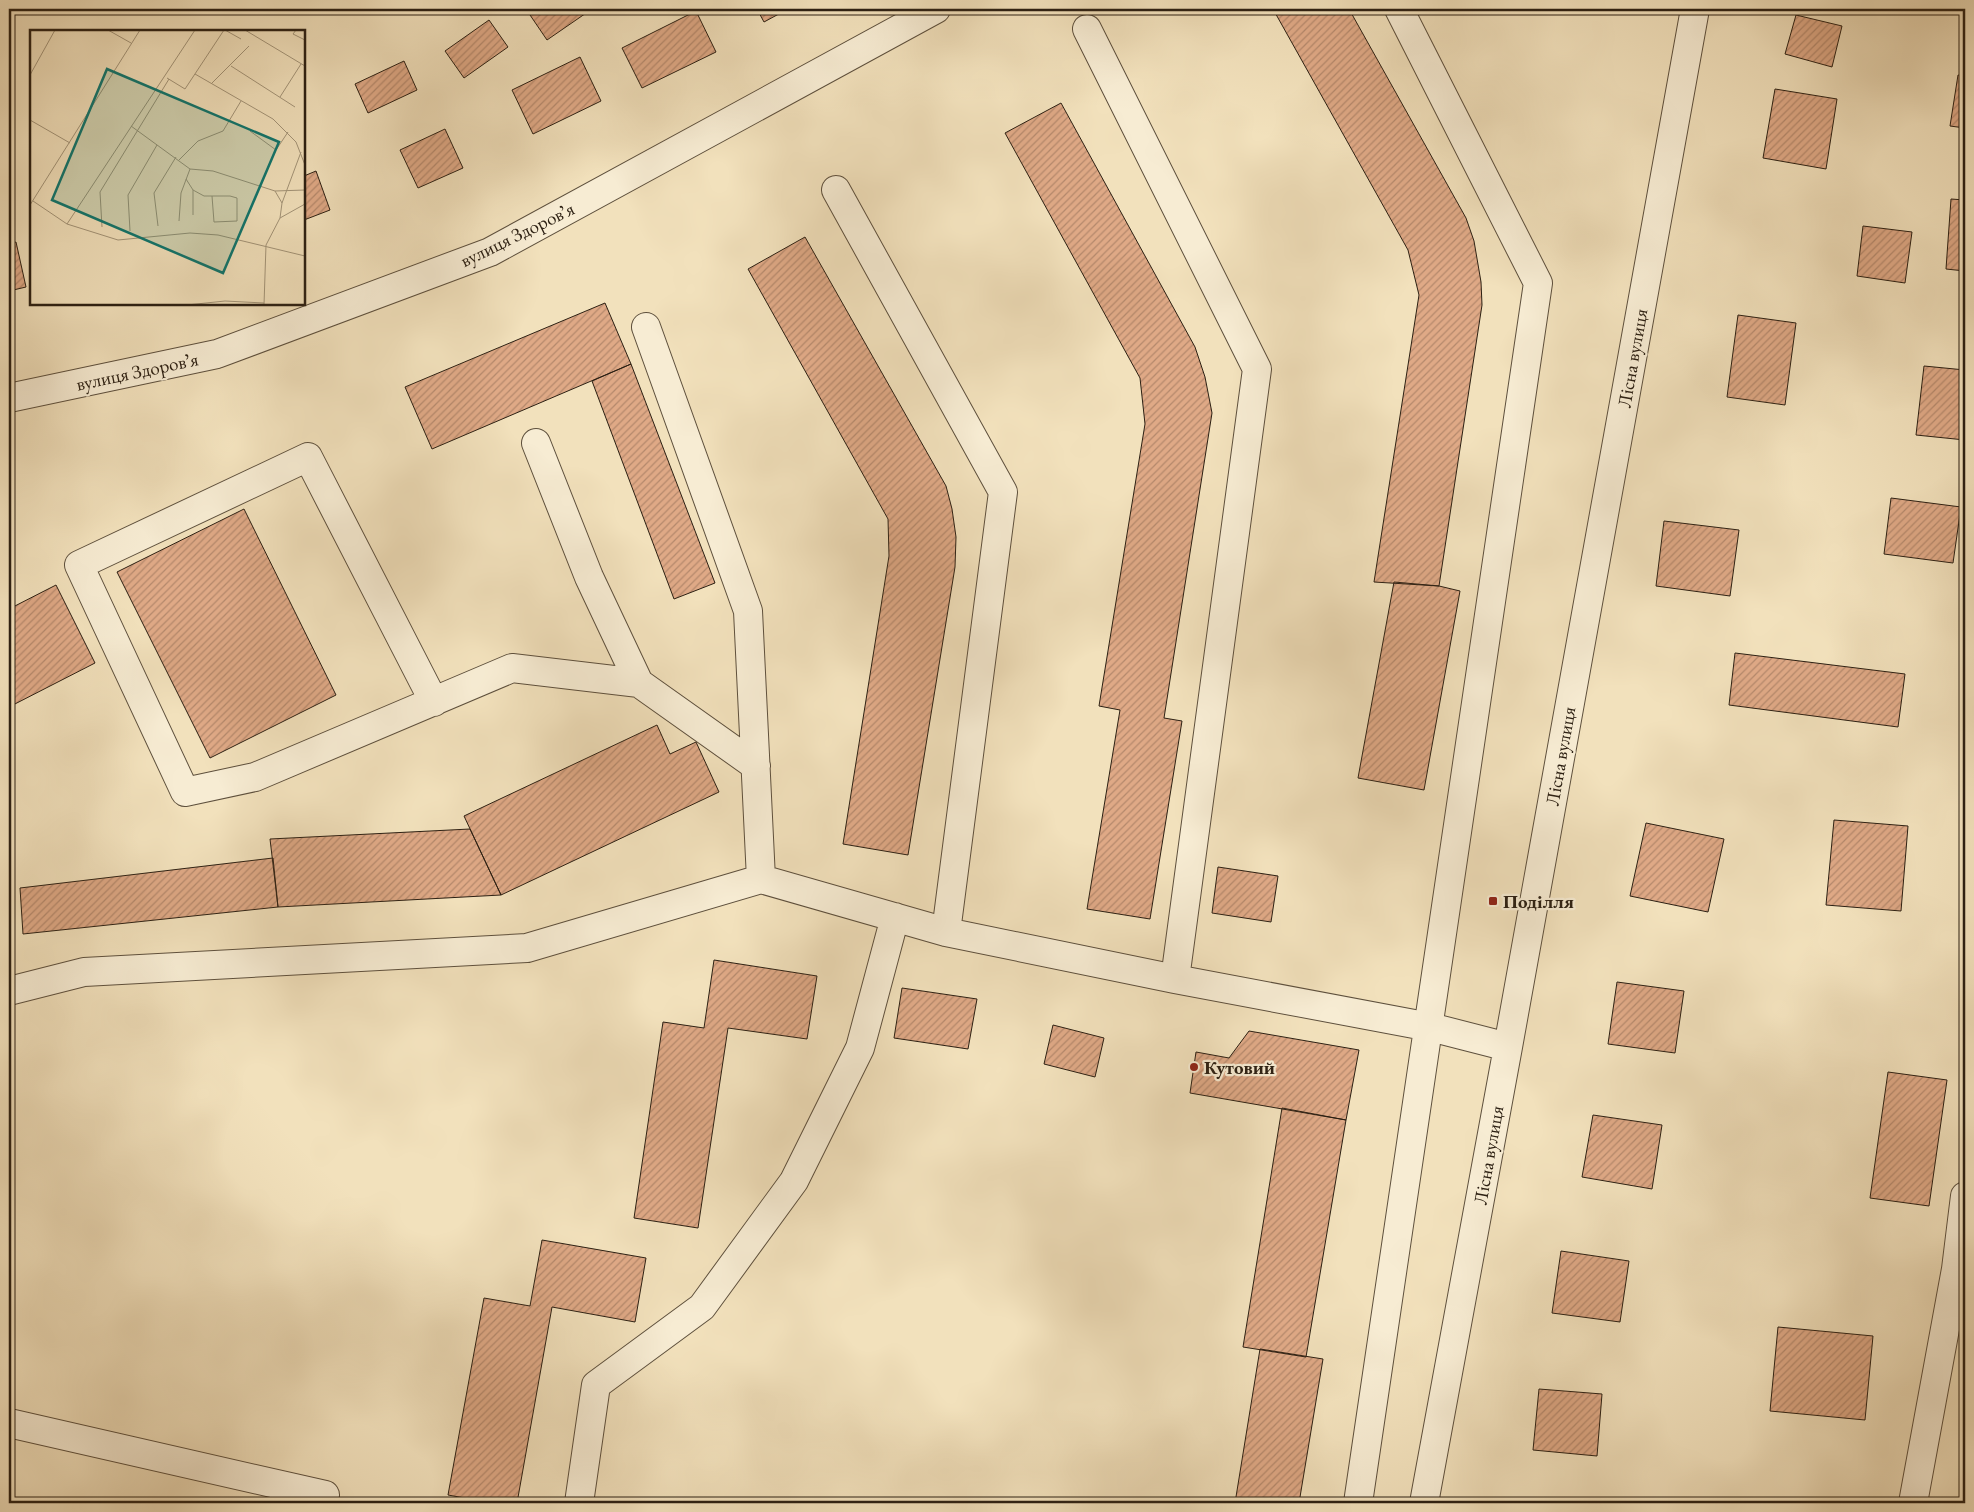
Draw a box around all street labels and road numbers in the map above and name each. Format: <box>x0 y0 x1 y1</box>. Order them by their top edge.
street label: вулиця Здоровʼя <box>456 196 579 273</box>
street label: Лісна вулиця <box>1612 306 1654 409</box>
street label: вулиця Здоровʼя <box>74 346 201 397</box>
street label: Лісна вулиця <box>1540 704 1582 807</box>
street label: Лісна вулиця <box>1468 1103 1510 1206</box>

